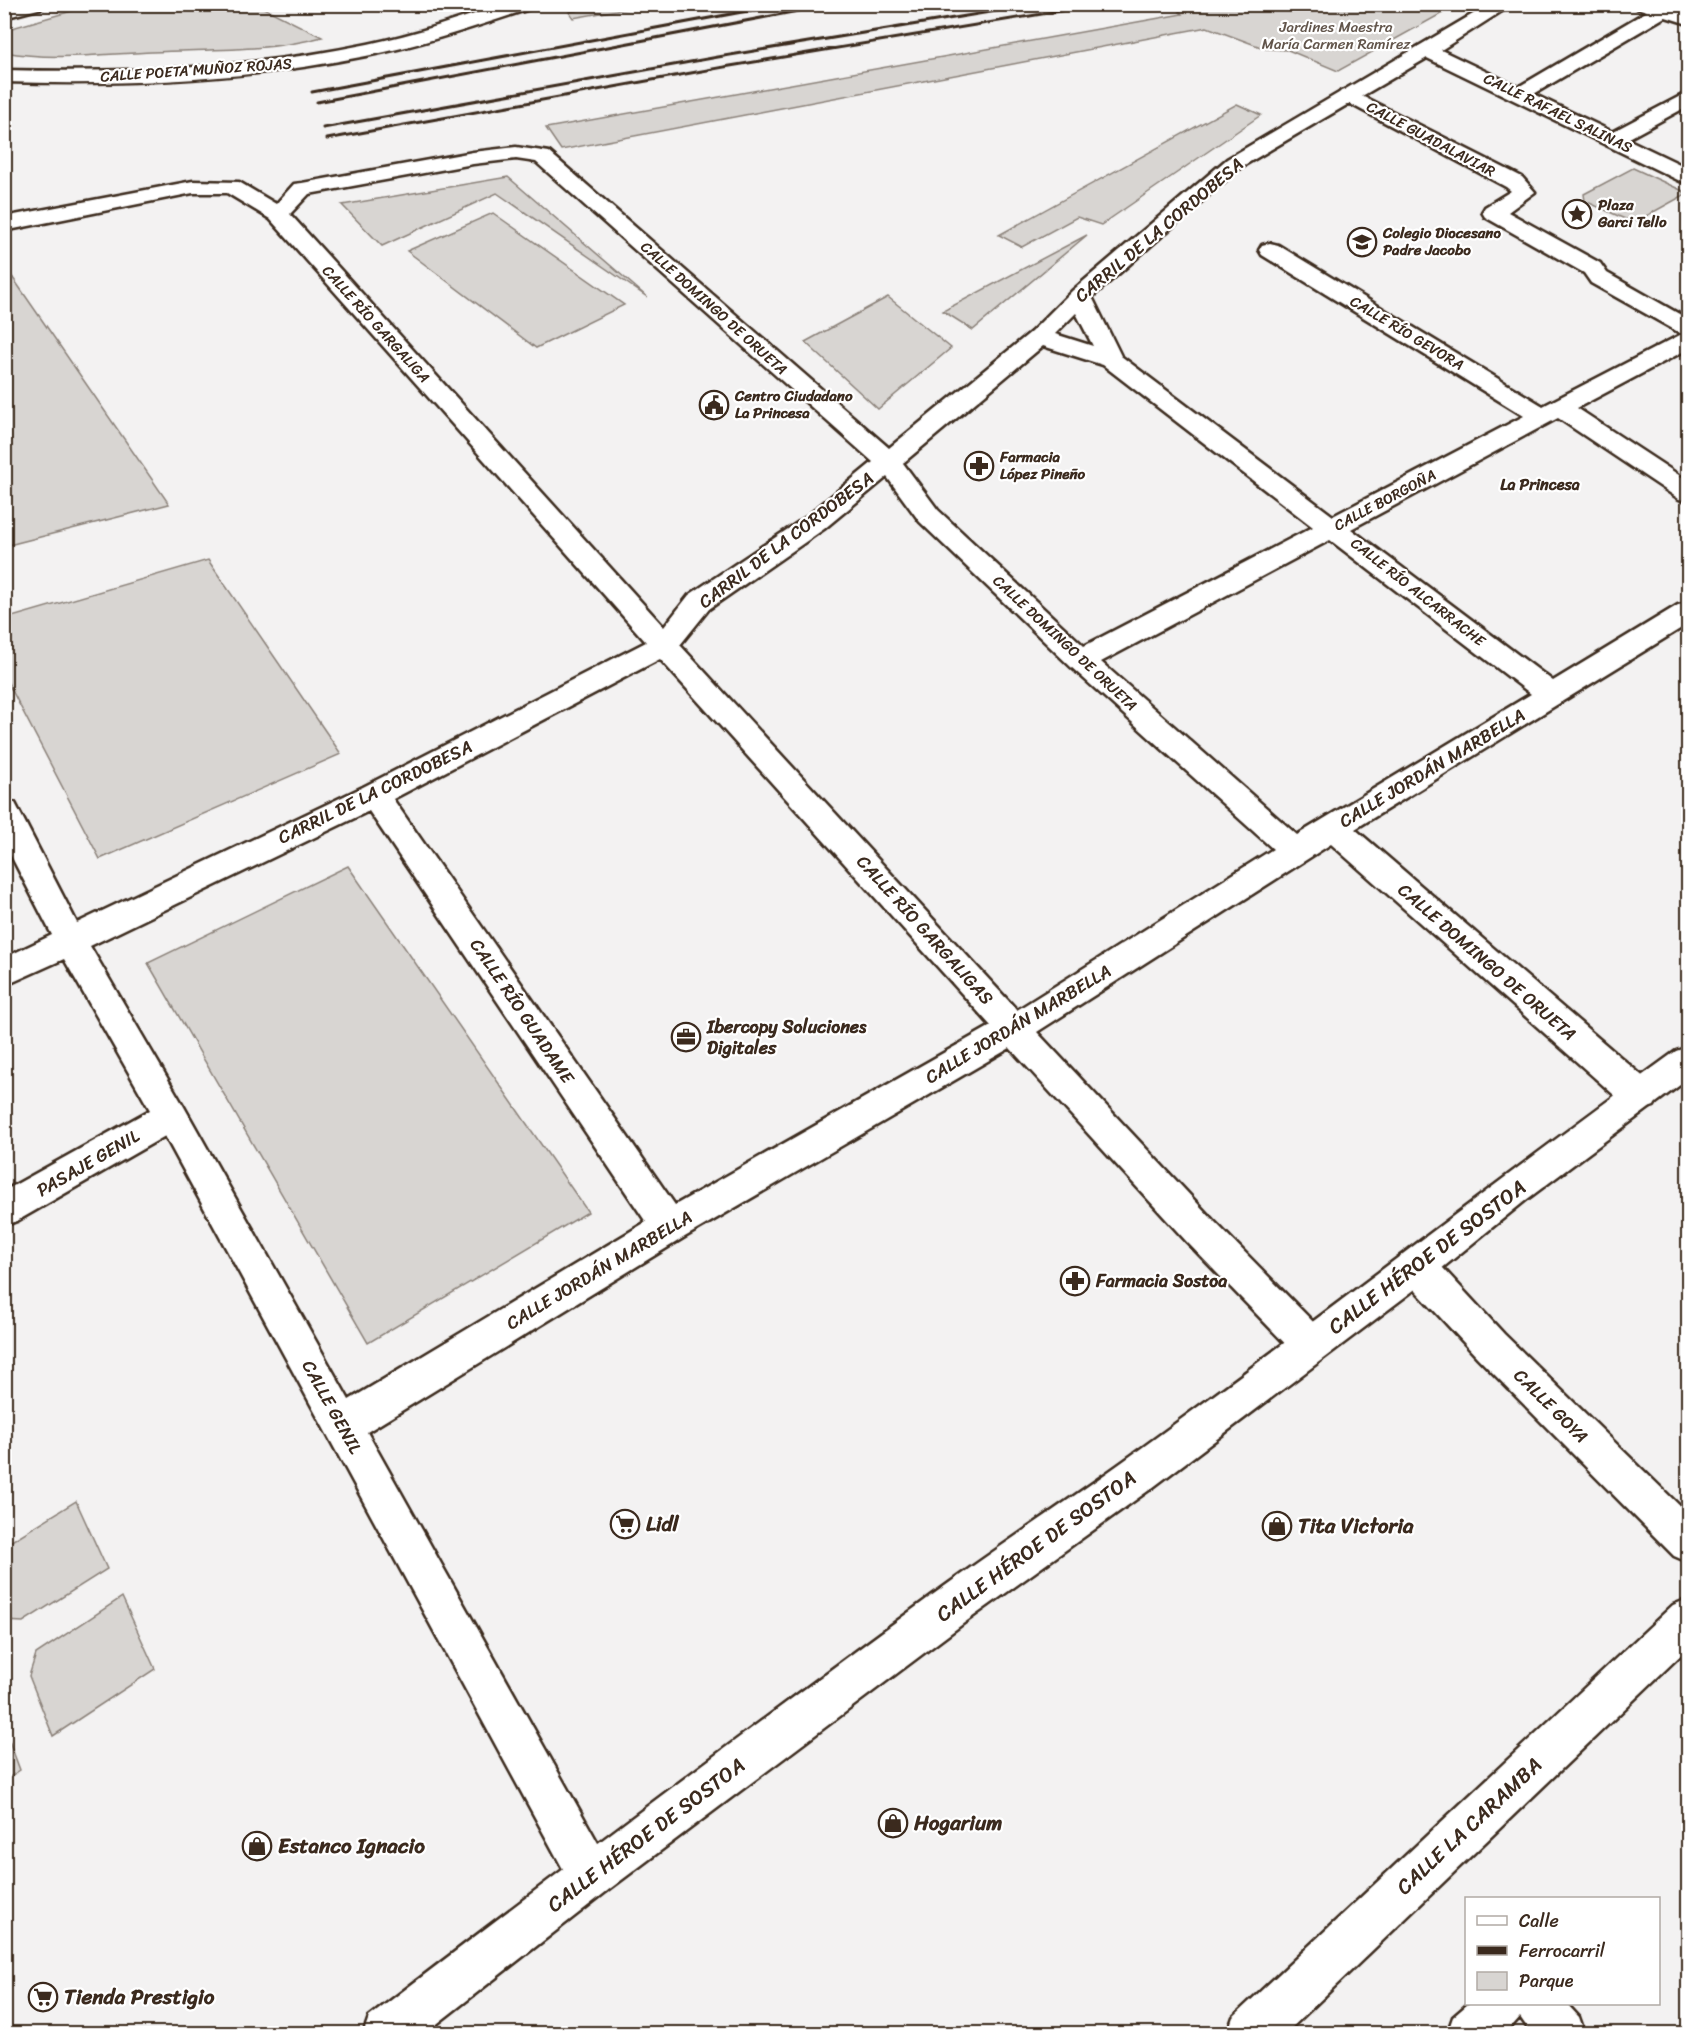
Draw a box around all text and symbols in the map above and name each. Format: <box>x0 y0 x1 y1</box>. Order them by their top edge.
park label: Jardines Maestra María Carmen Ramírez <box>1262 14 1411 57</box>
street label: CALLE POETA MUÑOZ ROJAS <box>99 50 293 90</box>
street label: CALLE RAFAEL SALINAS <box>1479 66 1637 161</box>
street label: CALLE GUADALAVIAR <box>1362 94 1500 184</box>
street label: CARRIL DE LA CORDOBESA <box>1067 149 1251 311</box>
place label: Plaza Garci Tello <box>1597 192 1667 235</box>
place icon: Plaza Garci Tello <box>1561 198 1593 230</box>
place label: Colegio Diocesano Padre Jacobo <box>1382 220 1502 263</box>
school or university icon: Colegio Diocesano Padre Jacobo <box>1346 226 1378 258</box>
street label: CALLE DOMINGO DE ORUETA <box>634 235 794 381</box>
street label: CALLE RÍO GARGALIGA <box>316 259 436 389</box>
street label: CALLE RÍO GEVORA <box>1345 289 1469 377</box>
place label: Centro Ciudadano La Princesa <box>734 383 853 426</box>
public building icon: Centro Ciudadano La Princesa <box>698 389 730 421</box>
place label: Farmacia López Pineño <box>999 444 1086 487</box>
pharmacy icon: Farmacia López Pineño <box>963 450 995 482</box>
street label: CALLE BORGOÑA <box>1329 462 1441 538</box>
street label: CARRIL DE LA CORDOBESA <box>691 463 881 617</box>
district label: La Princesa <box>1500 470 1580 499</box>
street label: CALLE RÍO ALCARRACHE <box>1345 531 1492 654</box>
street label: CALLE DOMINGO DE ORUETA <box>986 568 1144 718</box>
street label: CALLE JORDÁN MARBELLA <box>1333 700 1531 836</box>
street label: CARRIL DE LA CORDOBESA <box>272 731 478 853</box>
street label: CALLE RÍO GARGALIGAS <box>848 847 1002 1013</box>
street label: CALLE DOMINGO DE ORUETA <box>1390 875 1584 1049</box>
street label: CALLE RÍO GUADAME <box>461 932 583 1091</box>
street label: CALLE JORDÁN MARBELLA <box>919 956 1117 1092</box>
place label: Ibercopy Soluciones Digitales <box>706 1011 867 1064</box>
office icon: Ibercopy Soluciones Digitales <box>670 1021 702 1053</box>
street label: PASAJE GENIL <box>30 1120 146 1206</box>
street label: CALLE HÉROE DE SOSTOA <box>1319 1169 1535 1345</box>
street label: CALLE JORDÁN MARBELLA <box>500 1202 698 1338</box>
pharmacy icon: Farmacia Sostoa <box>1059 1265 1091 1297</box>
place label: Farmacia Sostoa <box>1095 1265 1227 1297</box>
street label: CALLE GENIL <box>293 1354 371 1461</box>
street label: CALLE GOYA <box>1506 1361 1596 1451</box>
street label: CALLE HÉROE DE SOSTOA <box>927 1460 1145 1632</box>
place label: Lidl <box>646 1505 680 1543</box>
place label: Tita Victoria <box>1298 1507 1414 1545</box>
supermarket icon: Lidl <box>609 1508 641 1540</box>
shop icon: Tita Victoria <box>1261 1510 1293 1542</box>
street label: CALLE HÉROE DE SOSTOA <box>538 1747 754 1923</box>
street label: CALLE LA CARAMBA <box>1387 1747 1551 1905</box>
place label: Hogarium <box>913 1804 1002 1842</box>
shop icon: Hogarium <box>877 1807 909 1839</box>
place label: Estanco Ignacio <box>278 1827 425 1865</box>
shop icon: Estanco Ignacio <box>241 1830 273 1862</box>
legend <box>1465 1897 1660 2005</box>
text: Calle <box>1519 1905 1559 1937</box>
text: Ferrocarril <box>1519 1935 1606 1967</box>
text: Parque <box>1519 1965 1574 1997</box>
place label: Tienda Prestigio <box>64 1978 215 2016</box>
supermarket icon: Tienda Prestigio <box>27 1981 59 2013</box>

